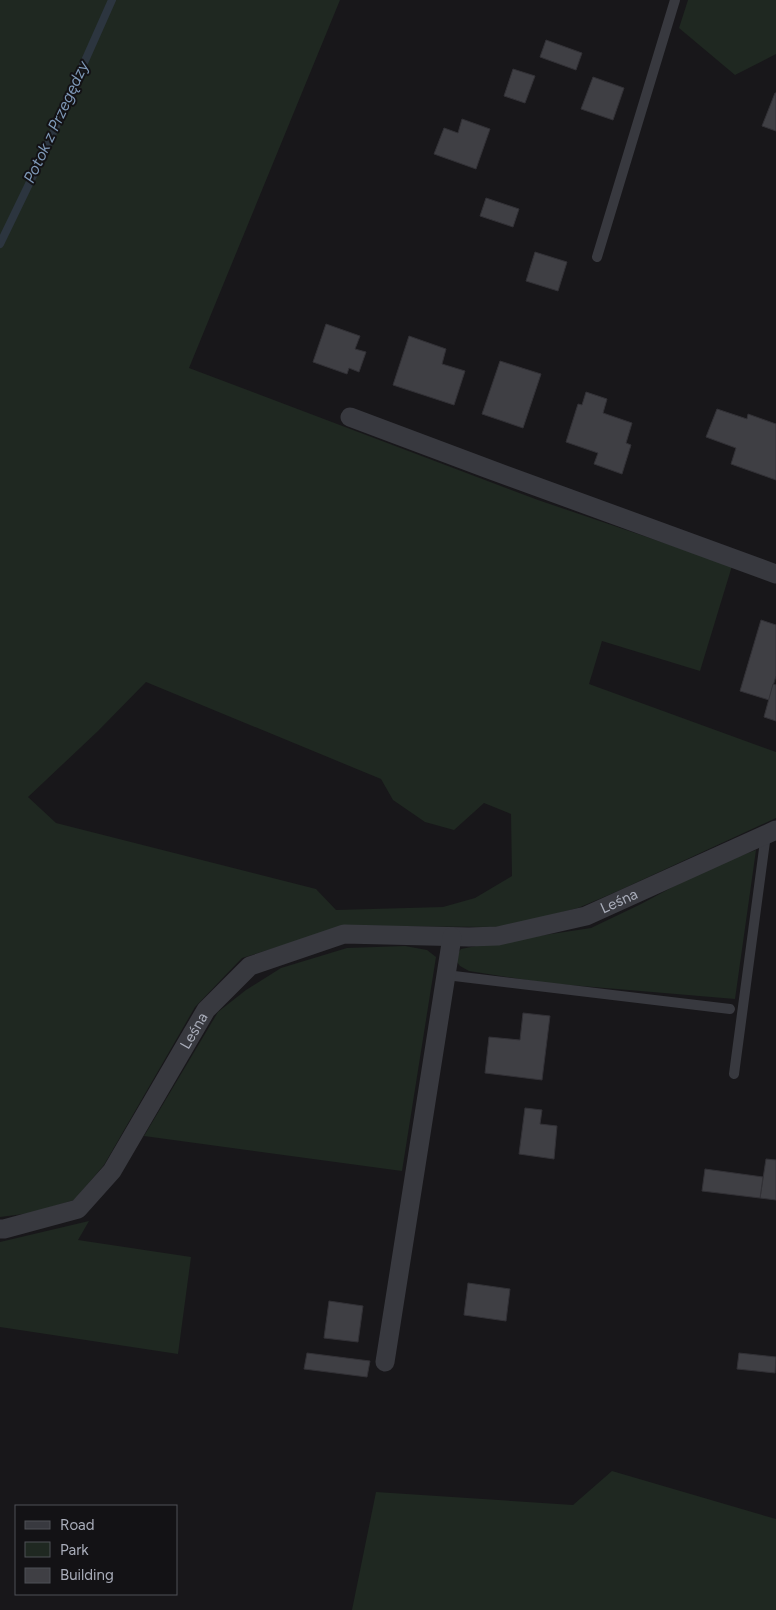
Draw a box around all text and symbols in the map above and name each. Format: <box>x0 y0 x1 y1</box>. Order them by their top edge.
water label: Potok z Przegędzy <box>19 57 93 186</box>
street label: Leśna <box>597 885 640 917</box>
street label: Leśna <box>176 1009 211 1052</box>
legend <box>15 1505 178 1595</box>
text: Road <box>60 1516 95 1534</box>
text: Park <box>60 1541 89 1559</box>
text: Building <box>60 1566 114 1584</box>

